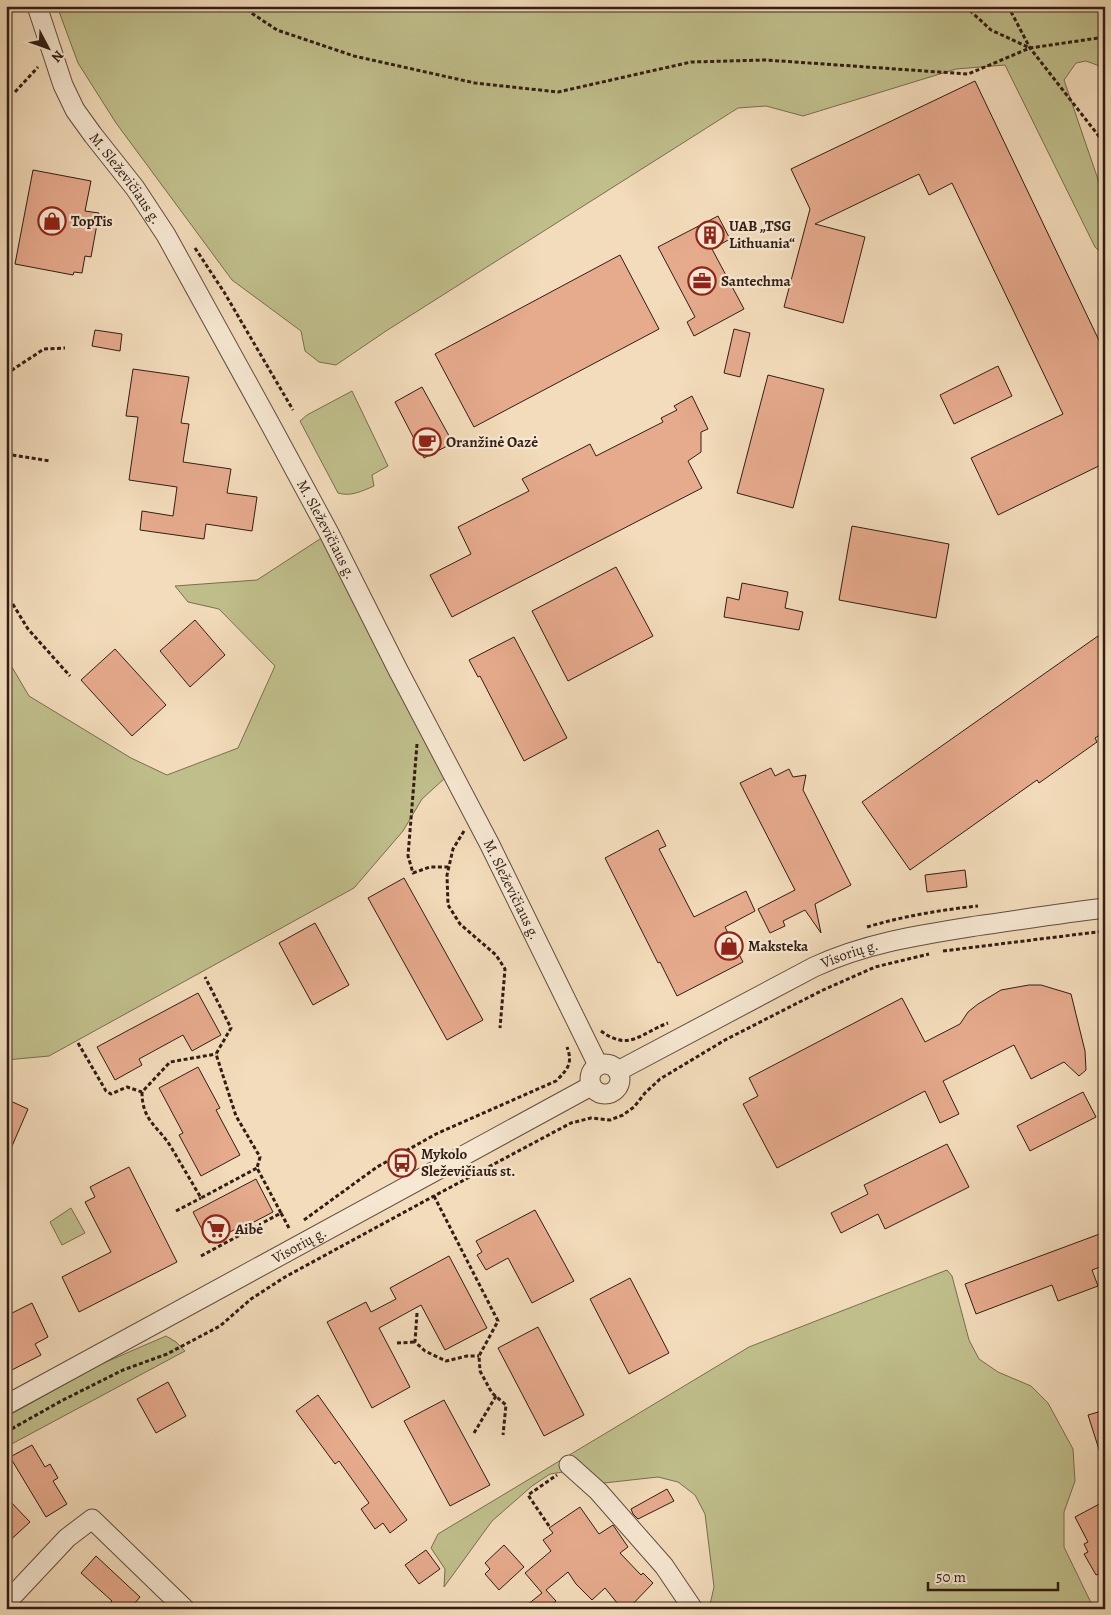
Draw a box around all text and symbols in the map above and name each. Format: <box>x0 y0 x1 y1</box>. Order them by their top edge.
north arrow <box>22 22 72 72</box>
text: N <box>47 46 68 66</box>
street label: M. Sleževičiaus g. <box>85 128 166 228</box>
shop icon: TopTis <box>37 206 67 236</box>
place label: TopTis <box>71 211 113 231</box>
place label: UAB „TSG Lithuania“ <box>729 216 795 253</box>
building icon: UAB „TSG Lithuania“ <box>695 220 725 250</box>
office icon: Santechma <box>687 266 717 296</box>
place label: Santechma <box>721 271 792 291</box>
cafe icon: Oranžinė Oazė <box>412 427 442 457</box>
place label: Oranžinė Oazė <box>446 432 538 452</box>
street label: M. Sleževičiaus g. <box>292 476 361 583</box>
street label: M. Sleževičiaus g. <box>479 836 545 943</box>
shop icon: Maksteka <box>714 931 744 961</box>
street label: Visorių g. <box>817 935 881 973</box>
place label: Maksteka <box>748 936 809 956</box>
place label: Mykolo Sleževičiaus st. <box>421 1144 515 1181</box>
bus stop icon: Mykolo Sleževičiaus st. <box>387 1148 417 1178</box>
supermarket icon: Aibė <box>201 1214 231 1244</box>
place label: Aibė <box>234 1219 263 1239</box>
street label: Visorių g. <box>267 1222 330 1269</box>
scale bar <box>928 1560 1058 1592</box>
text: 50 m <box>936 1567 966 1587</box>

